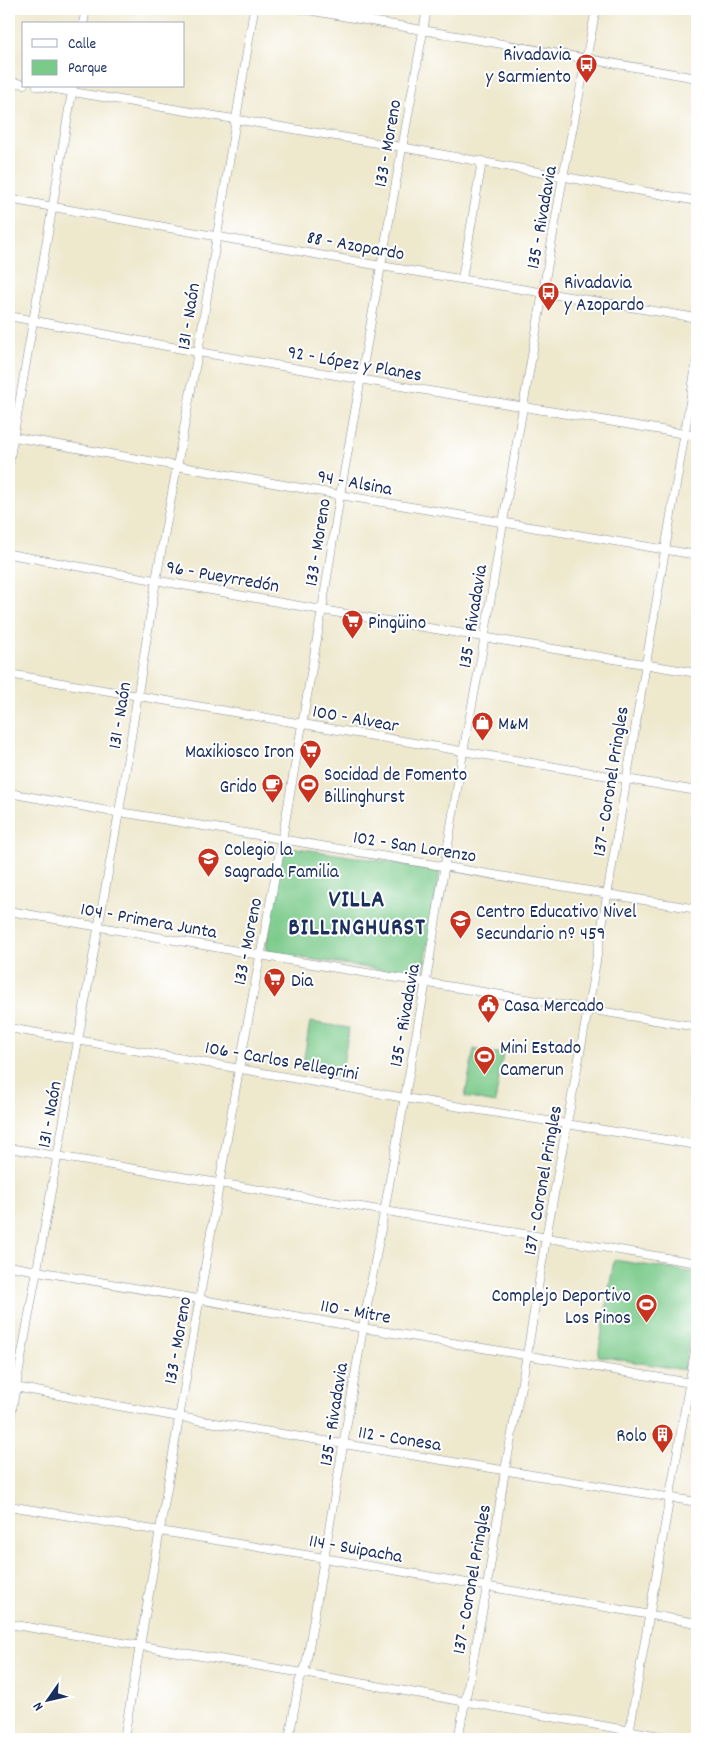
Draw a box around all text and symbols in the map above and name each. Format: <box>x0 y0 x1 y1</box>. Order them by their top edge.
legend <box>22 22 185 88</box>
text: Calle <box>68 34 97 56</box>
place label: Rivadavia y Sarmiento <box>485 43 572 92</box>
bus stop icon: Rivadavia y Sarmiento <box>575 52 599 83</box>
text: Parque <box>68 58 108 80</box>
street label: 133 - Moreno <box>368 98 410 190</box>
street label: 135 - Rivadavia <box>521 163 566 271</box>
street label: 88 - Azopardo <box>305 226 406 269</box>
place label: Rivadavia y Azopardo <box>564 271 644 320</box>
bus stop icon: Rivadavia y Azopardo <box>536 280 560 311</box>
street label: 131 - Naón <box>172 281 209 352</box>
street label: 92 - López y Planes <box>285 340 424 391</box>
street label: 94 - Alsina <box>315 465 395 505</box>
street label: 133 - Moreno <box>299 497 340 588</box>
street label: 96 - Pueyrredón <box>164 555 281 602</box>
street label: 135 - Rivadavia <box>453 562 496 670</box>
supermarket icon: Pingüino <box>340 609 364 640</box>
place label: Pingüino <box>368 611 426 638</box>
street label: 131 - Naón <box>103 680 140 751</box>
street label: 100 - Alvear <box>310 700 401 741</box>
street label: 137 - Coronel Pringles <box>587 705 638 859</box>
shop icon: M&M <box>470 710 494 741</box>
place label: M&M <box>498 712 529 739</box>
supermarket icon: Maxikiosco Iron <box>298 738 322 769</box>
place label: Maxikiosco Iron <box>185 740 294 767</box>
place label: Socidad de Fomento Billinghurst <box>324 763 467 812</box>
sports icon: Socidad de Fomento Billinghurst <box>296 772 320 803</box>
cafe icon: Grido <box>261 773 285 804</box>
place label: Grido <box>220 775 257 802</box>
street label: 102 - San Lorenzo <box>351 825 478 872</box>
place label: Colegio la Sagrada Familia <box>224 838 340 887</box>
school or university icon: Colegio la Sagrada Familia <box>196 847 220 878</box>
district label: VILLA BILLINGHURST <box>288 884 426 946</box>
street label: 133 - Moreno <box>228 896 271 988</box>
street label: 104 - Primera Junta <box>78 897 220 948</box>
place label: Centro Educativo Nivel Secundario nº 459 <box>476 900 637 949</box>
school or university icon: Centro Educativo Nivel Secundario nº 459 <box>448 909 472 940</box>
street label: 135 - Rivadavia <box>384 961 429 1069</box>
supermarket icon: Dia <box>263 967 287 998</box>
place label: Dia <box>291 969 314 996</box>
public building icon: Casa Mercado <box>476 992 500 1023</box>
place label: Casa Mercado <box>504 994 604 1021</box>
street label: 106 - Carlos Pellegrini <box>203 1036 361 1089</box>
place label: Mini Estado Camerun <box>500 1036 581 1085</box>
sports icon: Mini Estado Camerun <box>472 1045 496 1076</box>
street label: 131 - Naón <box>32 1079 71 1150</box>
street label: 137 - Coronel Pringles <box>518 1104 571 1258</box>
place label: Complejo Deportivo Los Pinos <box>491 1284 631 1333</box>
sports icon: Complejo Deportivo Los Pinos <box>635 1293 659 1324</box>
street label: 110 - Mitre <box>318 1294 393 1333</box>
street label: 133 - Moreno <box>158 1295 200 1387</box>
street label: 135 - Rivadavia <box>314 1360 357 1468</box>
street label: 112 - Conesa <box>356 1421 444 1461</box>
building icon: Rolo <box>651 1422 675 1453</box>
place label: Rolo <box>616 1424 647 1451</box>
street label: 137 - Coronel Pringles <box>447 1503 500 1657</box>
street label: 114 - Suipacha <box>307 1529 405 1572</box>
north arrow <box>22 1676 72 1726</box>
text: N <box>29 1698 49 1715</box>

